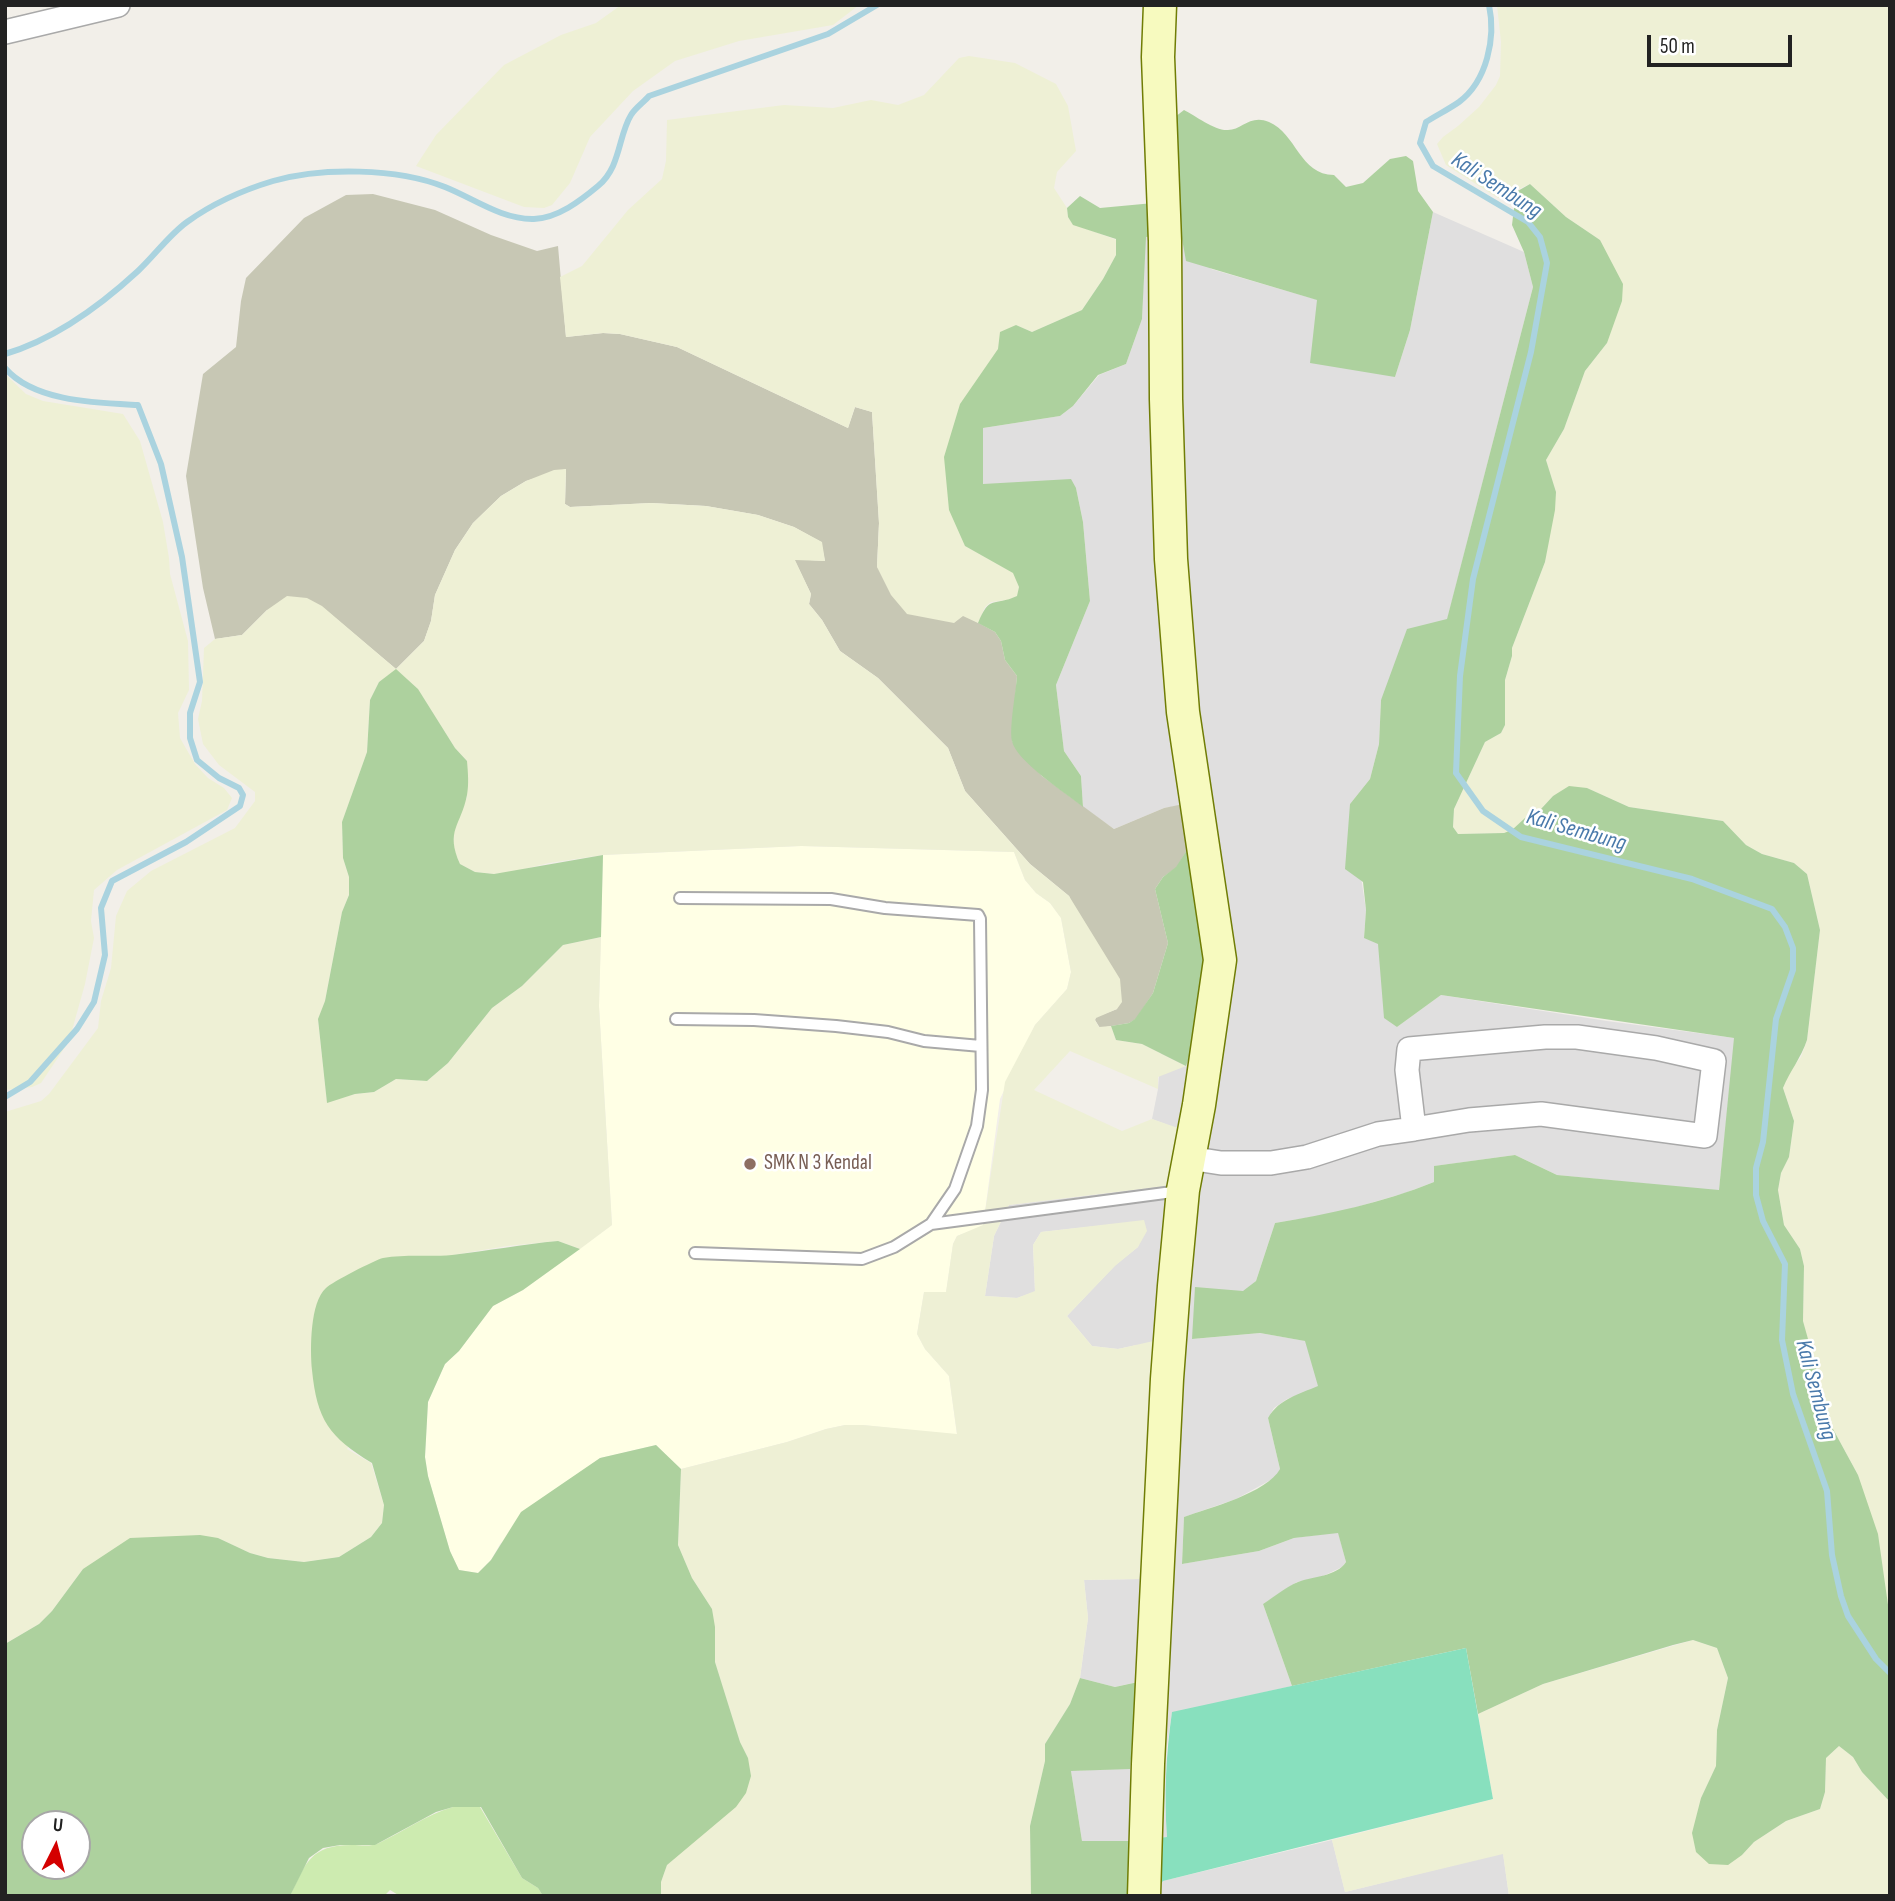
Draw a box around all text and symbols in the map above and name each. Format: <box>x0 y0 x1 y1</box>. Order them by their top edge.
scale bar <box>1650 21 1795 65</box>
text: 50 m <box>1660 34 1695 59</box>
water label: Kali Sembung <box>1446 147 1546 225</box>
water label: Kali Sembung <box>1523 804 1629 858</box>
place label: SMK N 3 Kendal <box>764 1151 872 1177</box>
marker: SMK N 3 Kendal <box>742 1156 758 1172</box>
water label: Kali Sembung <box>1788 1337 1842 1443</box>
north arrow <box>21 1810 91 1880</box>
text: U <box>52 1814 64 1838</box>

